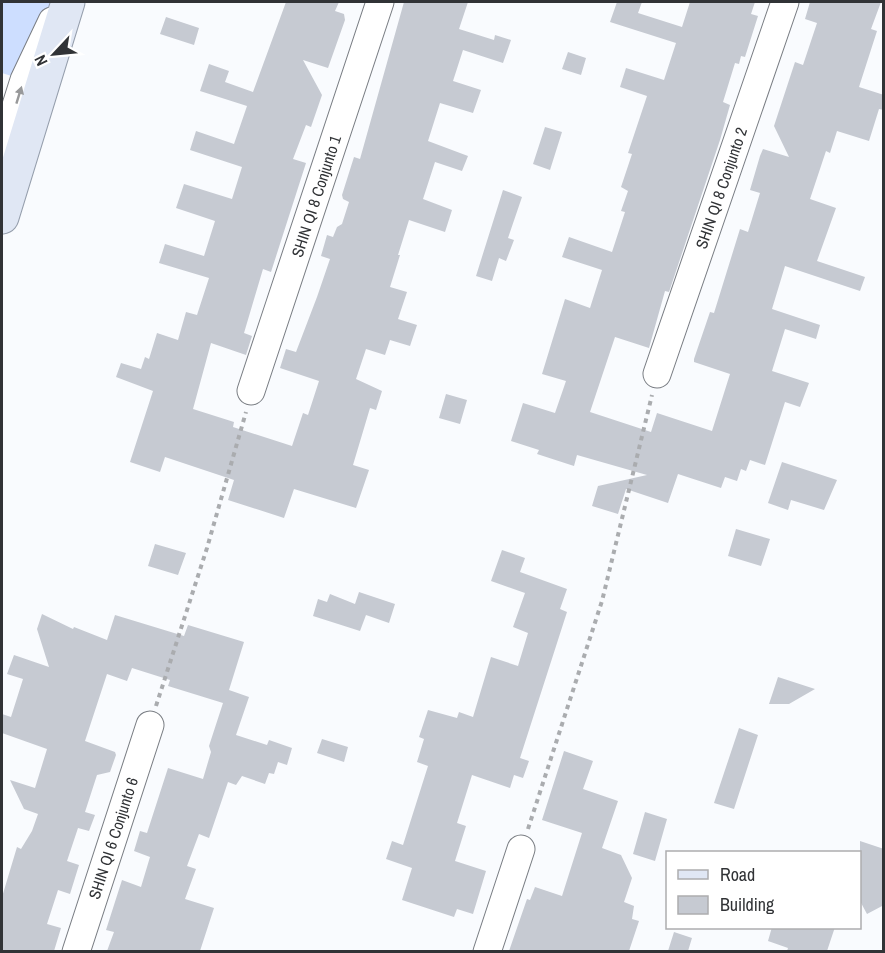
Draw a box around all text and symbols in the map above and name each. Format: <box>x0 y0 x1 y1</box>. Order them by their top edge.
north arrow <box>24 24 84 84</box>
text: N <box>29 51 52 70</box>
one-way arrow <box>15 86 24 104</box>
street label: SHIN QI 8 Conjunto 2 <box>690 124 752 252</box>
street label: SHIN QI 8 Conjunto 1 <box>286 132 346 260</box>
street label: SHIN QI 6 Conjunto 6 <box>83 774 143 902</box>
legend <box>666 851 861 929</box>
text: Road <box>720 862 755 887</box>
text: Building <box>720 892 775 917</box>

